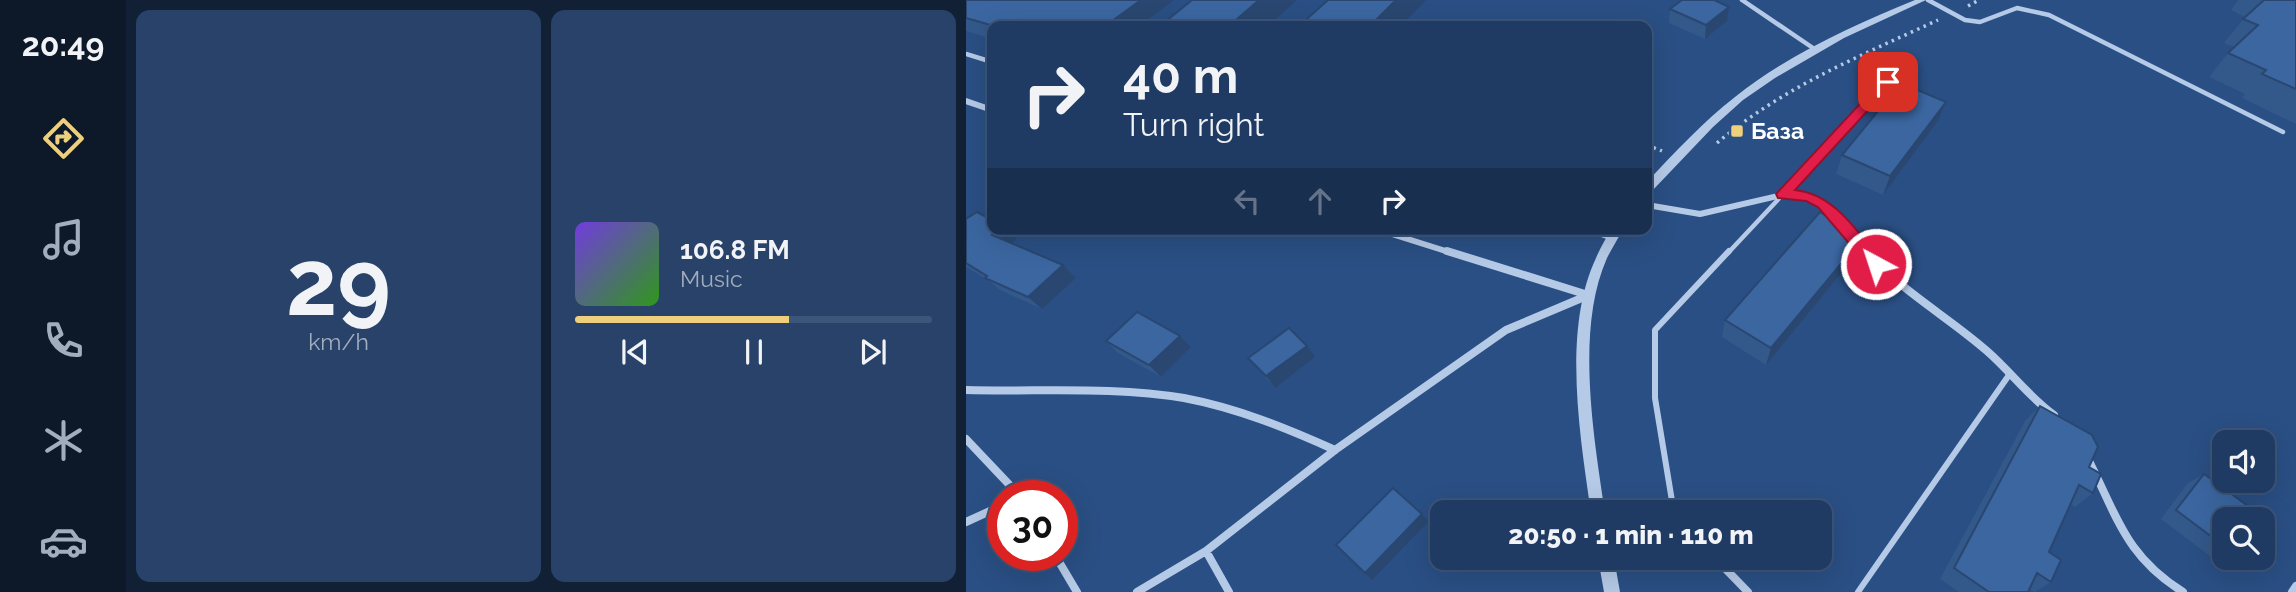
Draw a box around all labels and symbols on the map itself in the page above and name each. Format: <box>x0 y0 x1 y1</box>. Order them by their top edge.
pin <box>1858 52 1918 112</box>
place label: База <box>1751 117 1804 144</box>
marker: База <box>1729 123 1745 139</box>
position arrow <box>1839 227 1913 301</box>
speed limit sign: 30 <box>987 480 1078 571</box>

